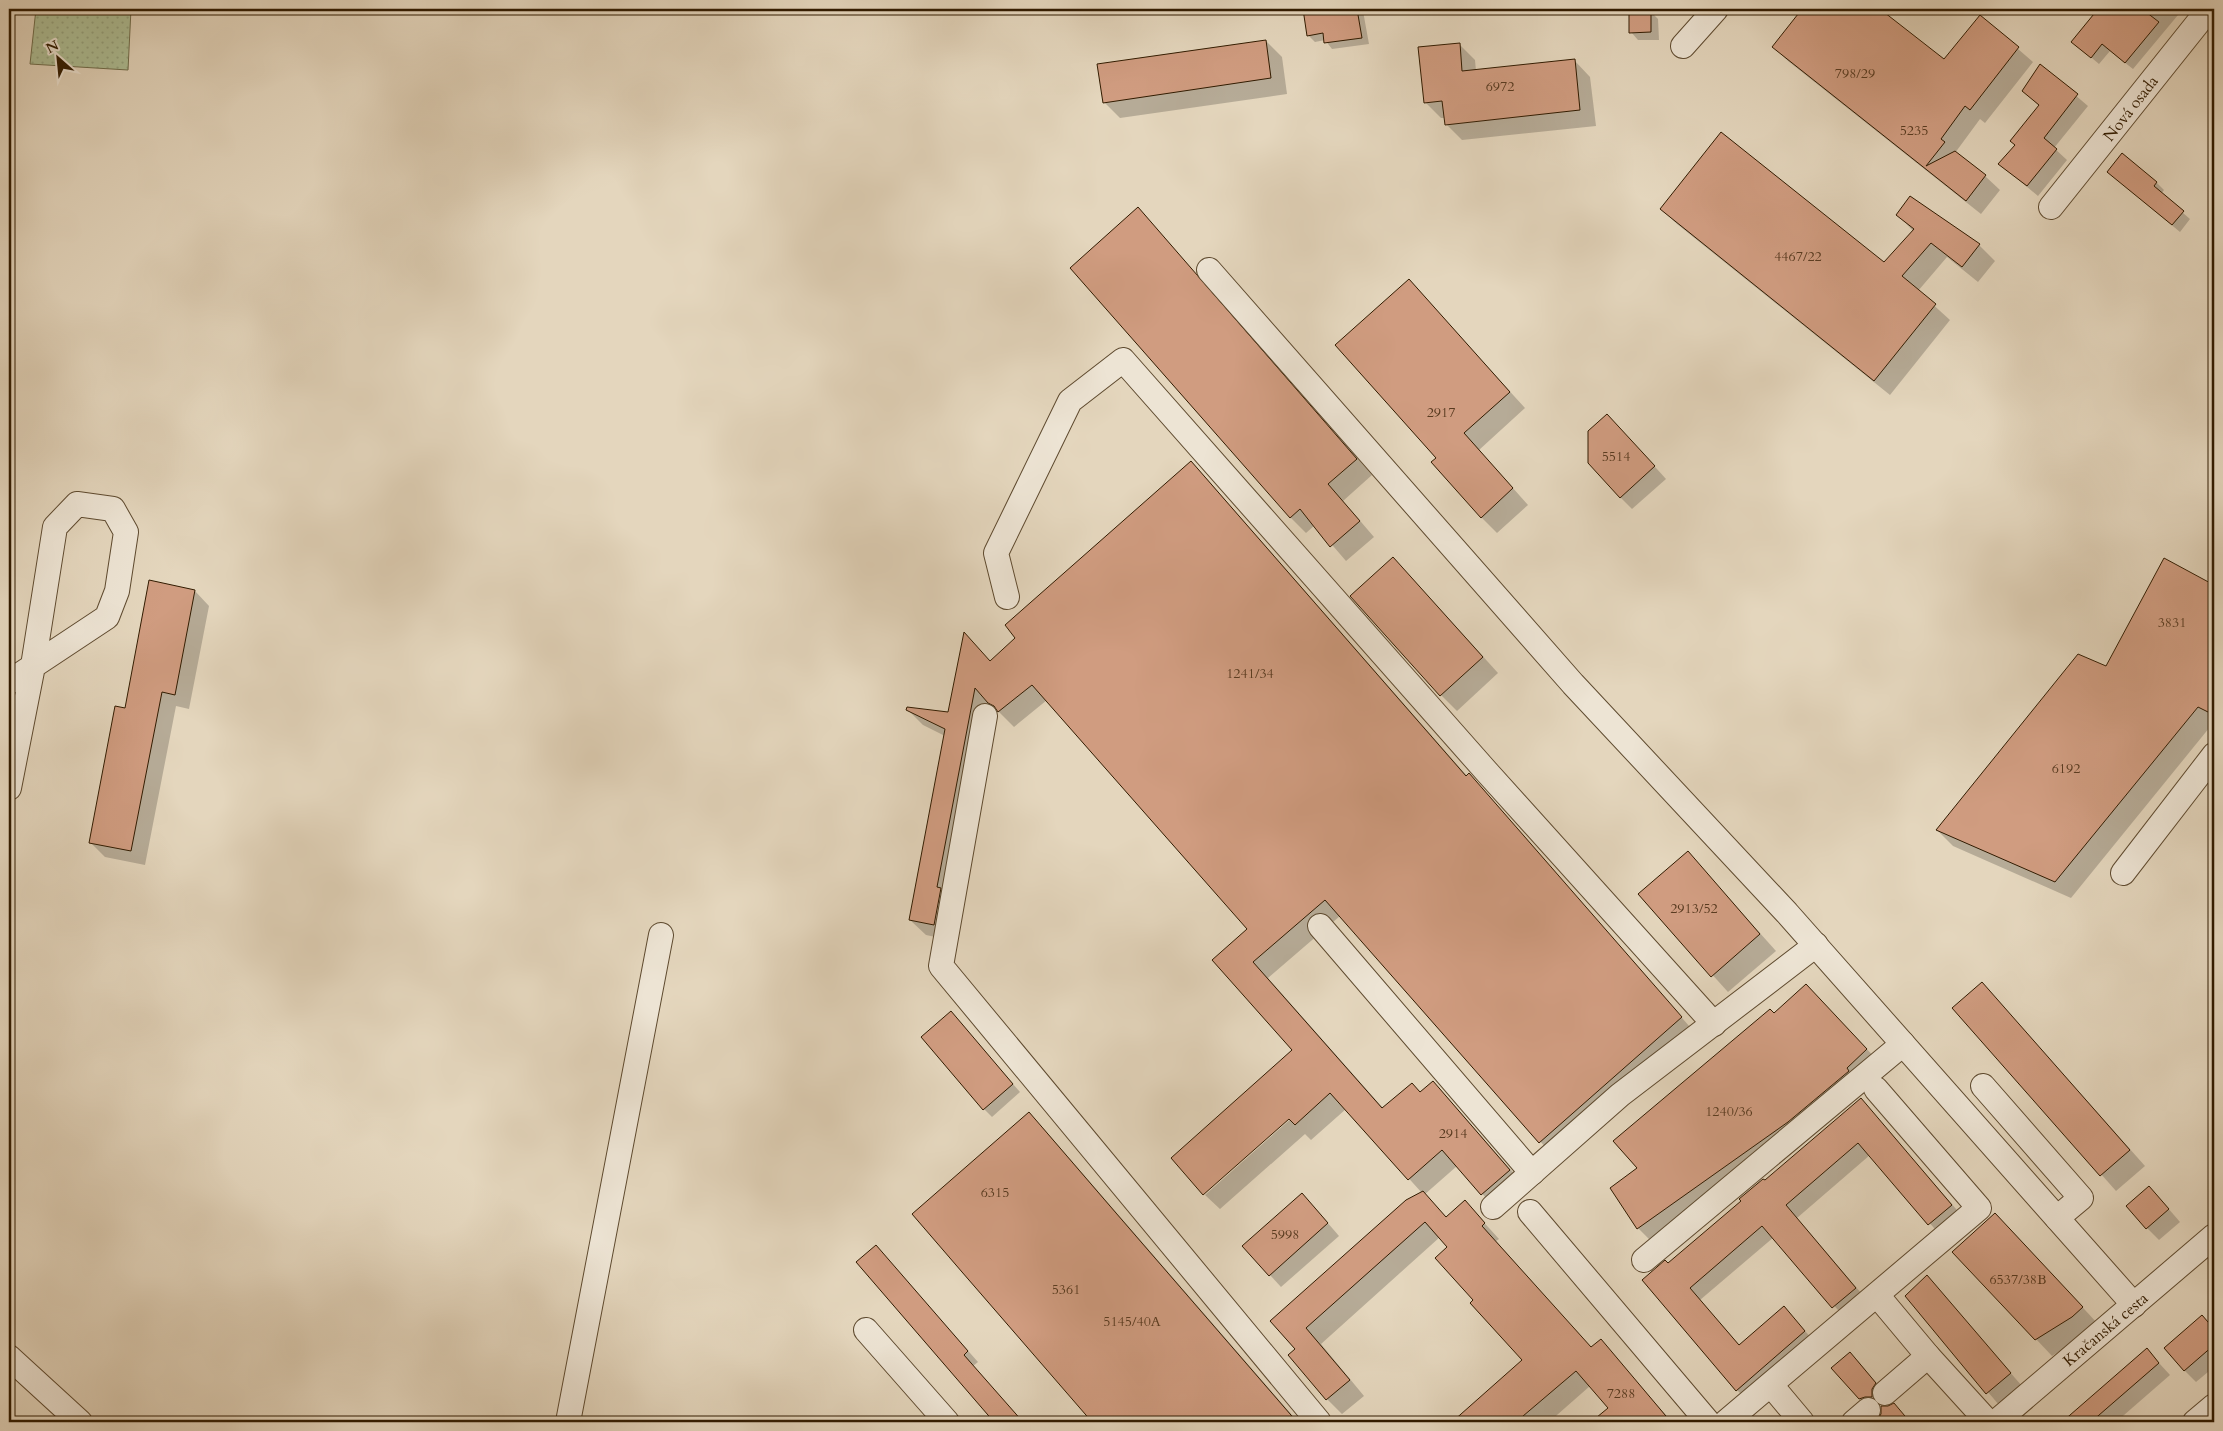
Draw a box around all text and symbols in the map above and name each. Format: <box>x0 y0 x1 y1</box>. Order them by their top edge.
north arrow <box>32 32 82 82</box>
text: N <box>43 36 62 58</box>
house number: 798/29 <box>1835 64 1875 83</box>
street label: Nová osada <box>2098 71 2164 146</box>
house number: 6972 <box>1486 77 1514 96</box>
house number: 5235 <box>1900 121 1928 140</box>
house number: 4467/22 <box>1774 247 1822 266</box>
house number: 2917 <box>1427 403 1455 422</box>
house number: 5514 <box>1602 447 1630 466</box>
house number: 3831 <box>2158 613 2186 632</box>
house number: 1241/34 <box>1226 664 1274 683</box>
house number: 6192 <box>2052 759 2080 778</box>
house number: 2913/52 <box>1670 899 1718 918</box>
house number: 1240/36 <box>1705 1102 1753 1121</box>
house number: 2914 <box>1439 1124 1467 1143</box>
house number: 6315 <box>981 1183 1009 1202</box>
house number: 5998 <box>1271 1225 1299 1244</box>
house number: 6537/38B <box>1989 1270 2047 1289</box>
house number: 5361 <box>1052 1280 1080 1299</box>
street label: Kračanská cesta <box>2058 1288 2153 1372</box>
house number: 5145/40A <box>1103 1312 1161 1331</box>
house number: 7288 <box>1607 1384 1635 1403</box>

